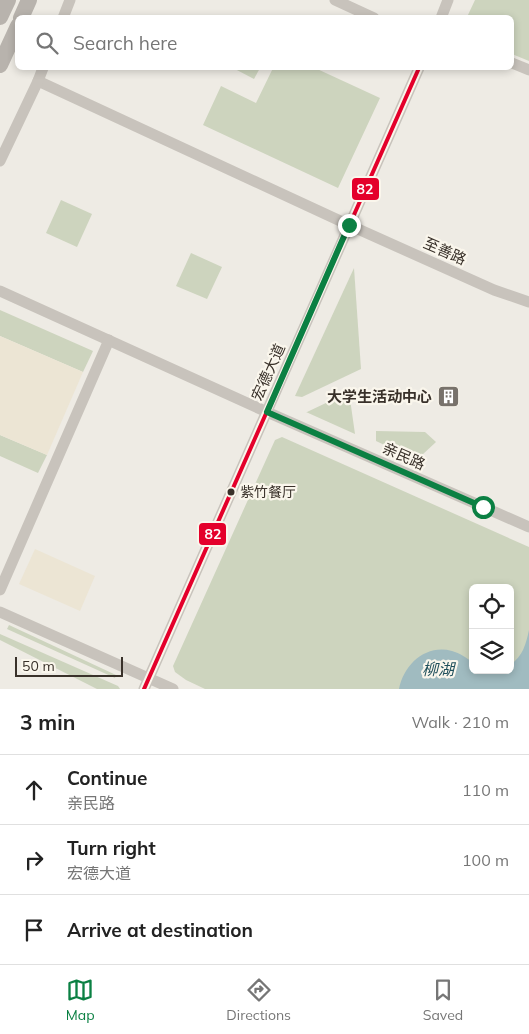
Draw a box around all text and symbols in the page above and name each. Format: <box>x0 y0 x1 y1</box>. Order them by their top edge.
search box <box>15 15 514 70</box>
icon: search <box>33 29 61 57</box>
text: Search here <box>73 31 177 55</box>
line badge: 82 <box>351 177 380 201</box>
text: 82 <box>357 180 373 198</box>
route end <box>338 214 361 237</box>
street label: 至善路 <box>421 233 469 269</box>
street label: 宏德大道 <box>247 341 289 403</box>
building icon: 大学生活动中心 <box>436 384 460 408</box>
place label: 大学生活动中心 <box>327 387 432 406</box>
street label: 亲民路 <box>380 438 428 474</box>
place label: 紫竹餐厅 <box>240 483 296 501</box>
marker: 紫竹餐厅 <box>226 487 236 497</box>
route start <box>472 496 495 519</box>
line badge: 82 <box>198 522 227 546</box>
text: 82 <box>205 525 221 543</box>
map controls <box>469 584 514 674</box>
button: locate <box>469 584 514 629</box>
button: layers <box>469 629 514 674</box>
scale bar <box>15 654 122 677</box>
text: 50 m <box>22 657 55 675</box>
water label: 柳湖 <box>422 659 457 679</box>
text: 3 min <box>20 709 75 735</box>
text: Walk · 210 m <box>411 712 509 732</box>
text: Continue <box>67 766 147 790</box>
icon: ahead <box>20 776 48 804</box>
text: 110 m <box>462 780 509 800</box>
text: 亲民路 <box>67 793 115 813</box>
text: Turn right <box>67 836 156 860</box>
icon: right <box>20 846 48 874</box>
text: 100 m <box>462 850 509 870</box>
text: 宏德大道 <box>67 863 131 883</box>
icon: arrive <box>20 916 48 944</box>
text: Arrive at destination <box>67 918 253 942</box>
tab: Map <box>66 976 95 1024</box>
tab: Directions <box>226 976 291 1024</box>
tab: Saved <box>423 976 463 1024</box>

